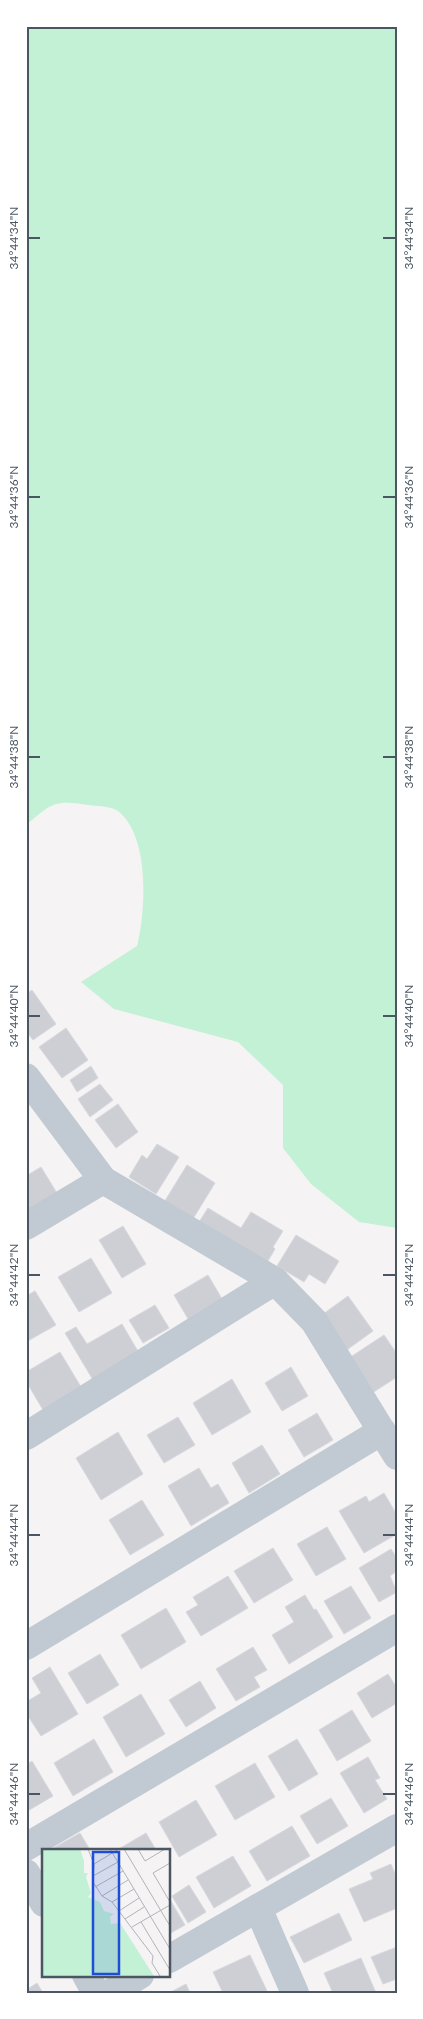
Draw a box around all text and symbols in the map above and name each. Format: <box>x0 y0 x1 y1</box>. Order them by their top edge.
text: 34°44'34"N <box>6 207 21 269</box>
text: 34°44'34"N <box>401 207 416 269</box>
text: 34°44'36"N <box>6 466 21 528</box>
text: 34°44'36"N <box>401 466 416 528</box>
text: 34°44'38"N <box>6 726 21 788</box>
text: 34°44'38"N <box>401 726 416 788</box>
text: 34°44'40"N <box>6 985 21 1047</box>
text: 34°44'40"N <box>401 985 416 1047</box>
text: 34°44'42"N <box>6 1244 21 1306</box>
text: 34°44'42"N <box>401 1244 416 1306</box>
text: 34°44'44"N <box>6 1504 21 1566</box>
text: 34°44'44"N <box>401 1504 416 1566</box>
text: 34°44'46"N <box>6 1763 21 1825</box>
text: 34°44'46"N <box>401 1763 416 1825</box>
inset map <box>42 1849 170 1976</box>

